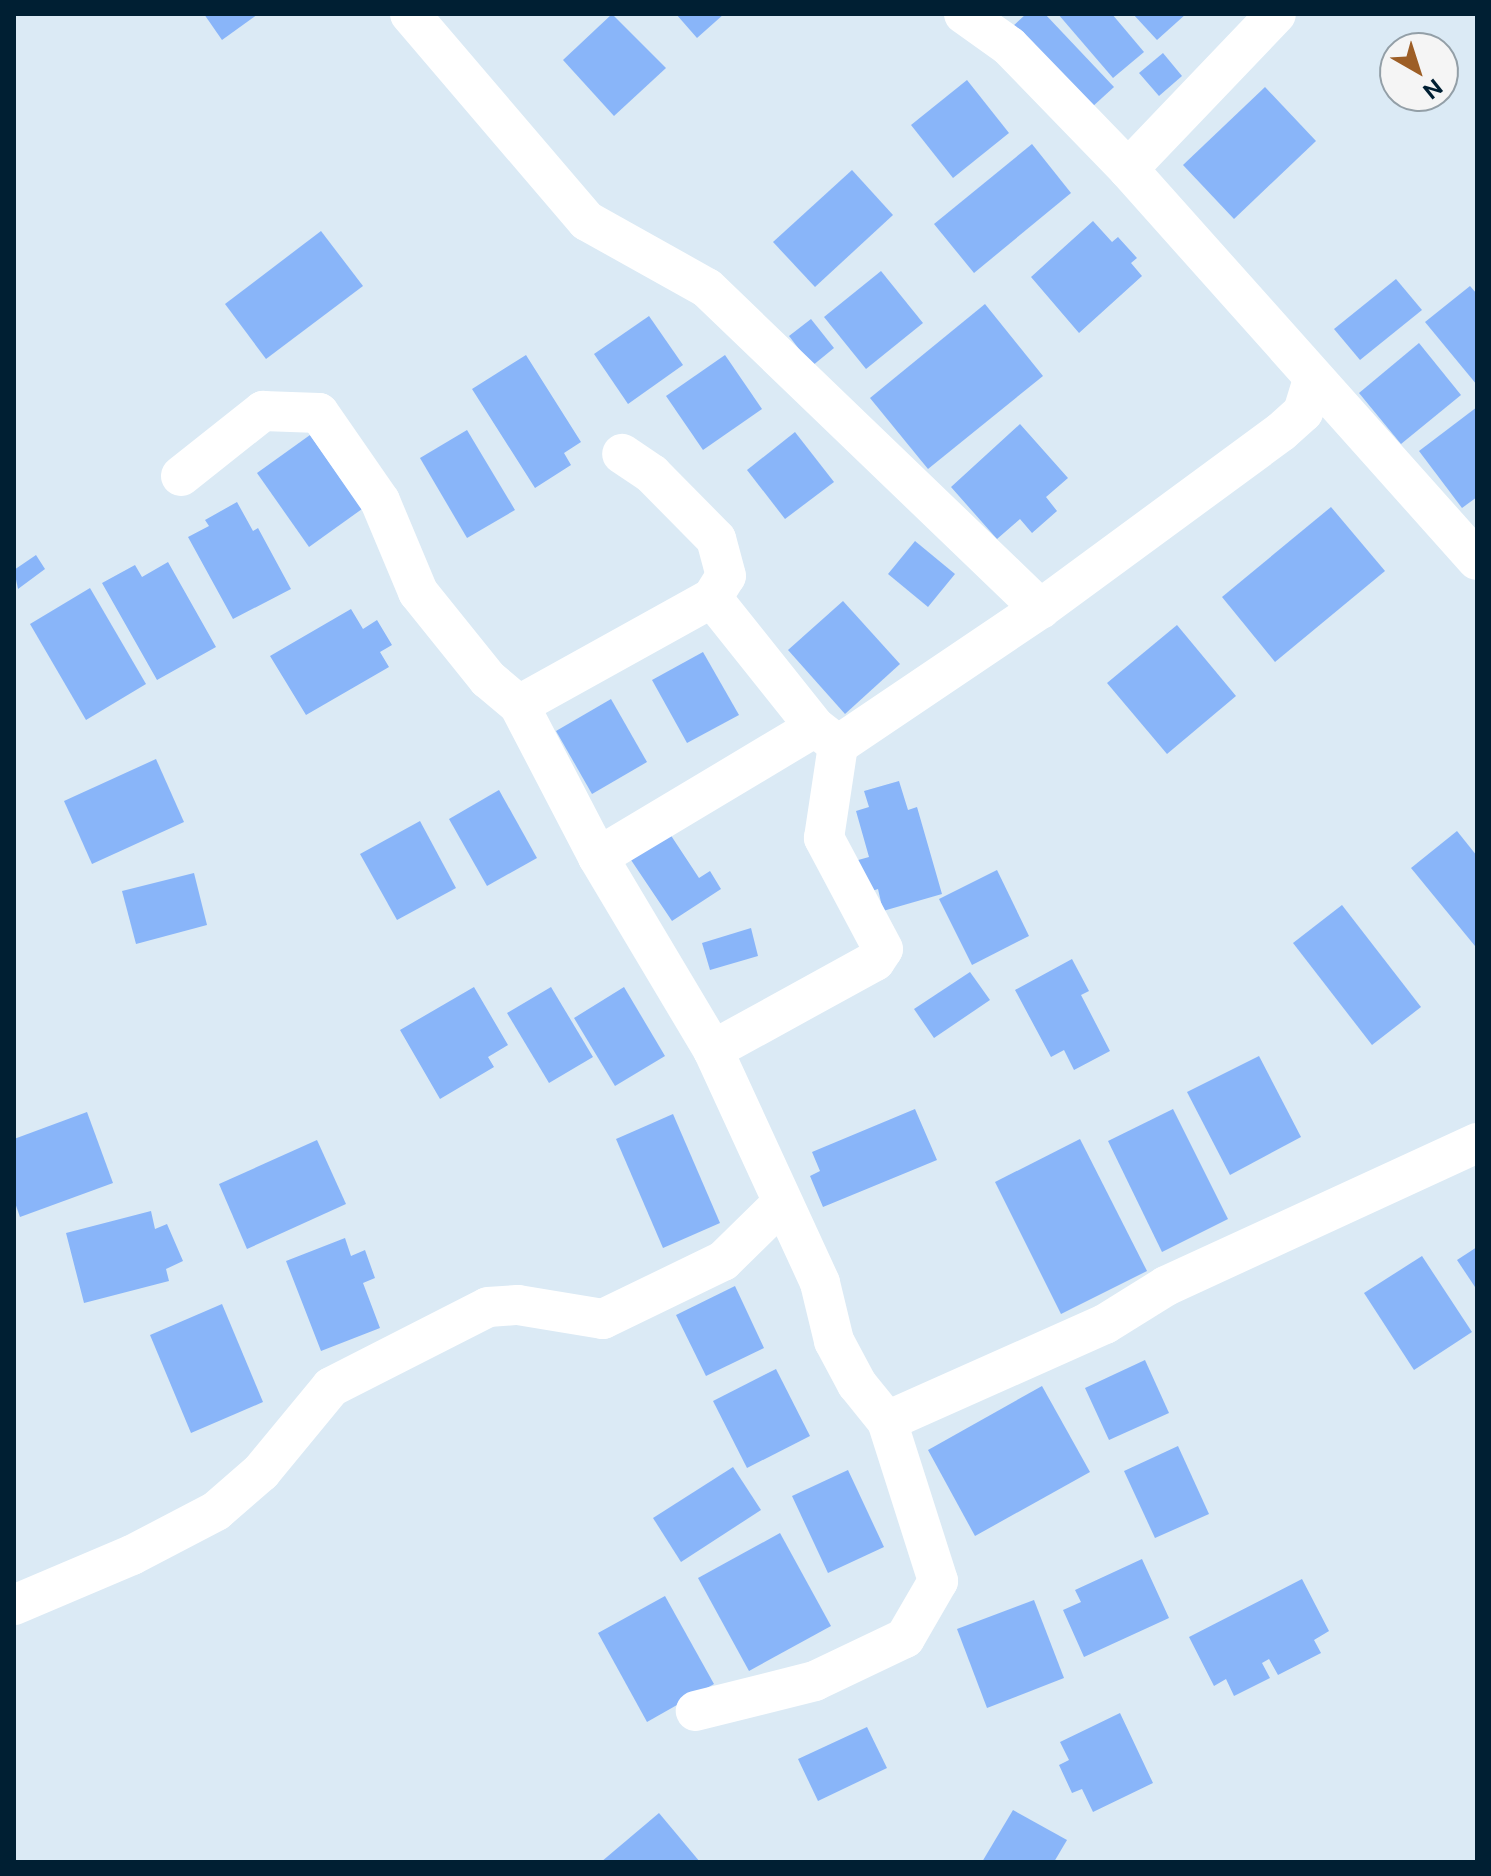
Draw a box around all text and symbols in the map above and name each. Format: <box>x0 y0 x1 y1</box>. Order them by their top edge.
north arrow <box>1379 32 1459 112</box>
text: N <box>1418 74 1448 105</box>

